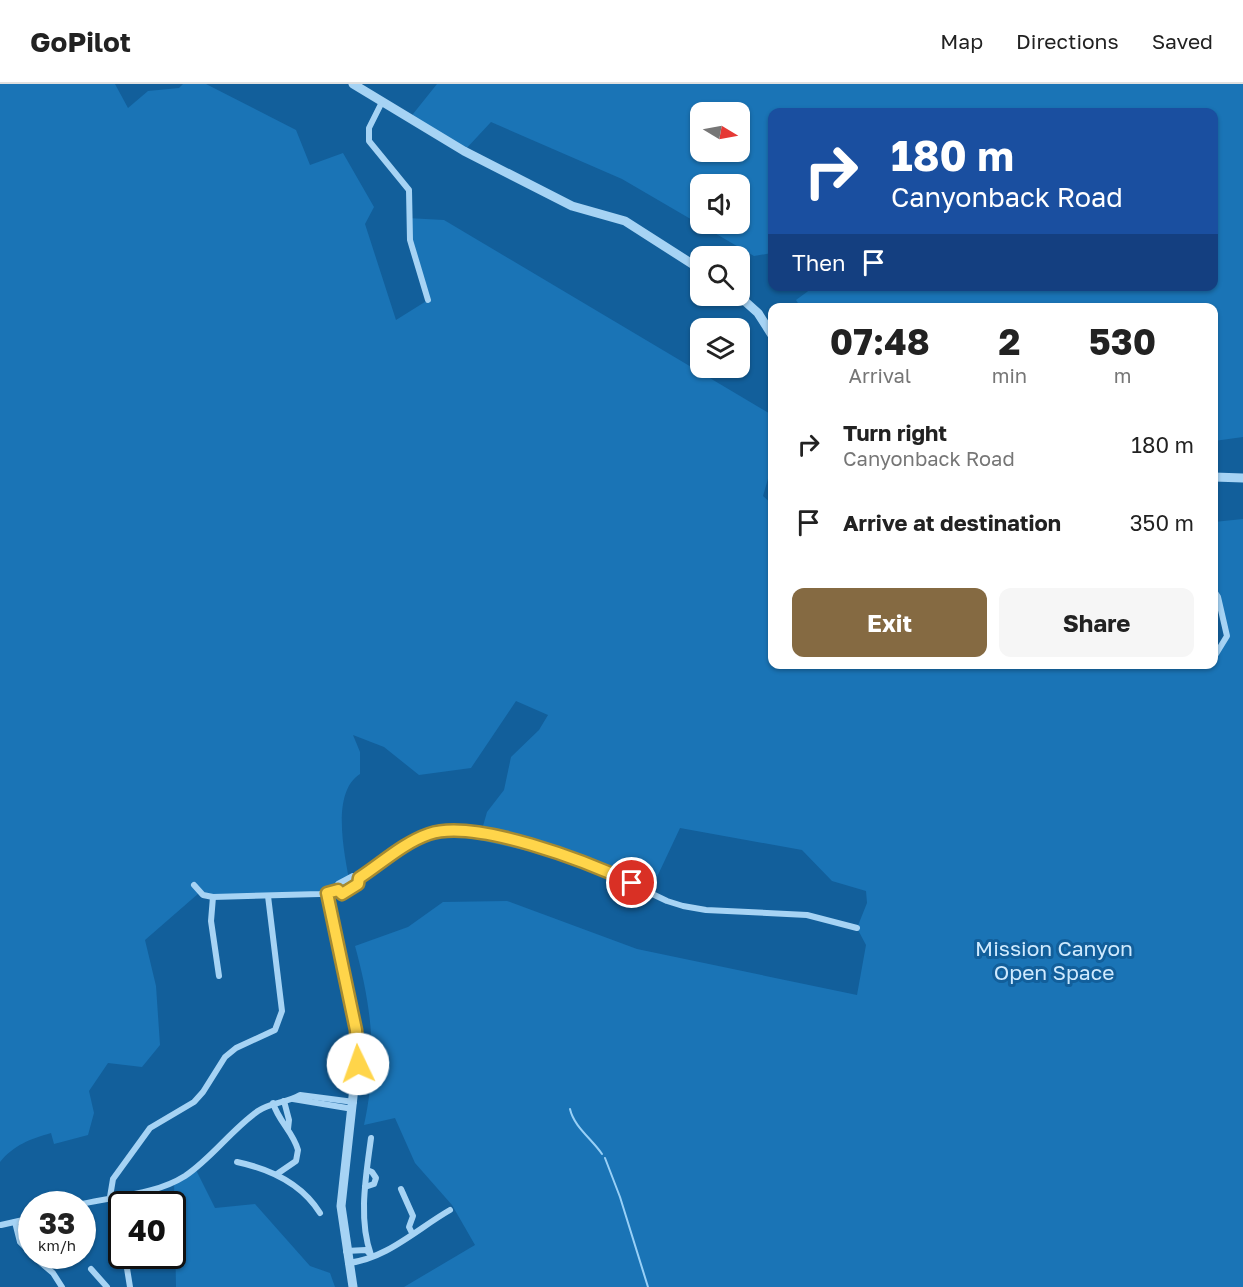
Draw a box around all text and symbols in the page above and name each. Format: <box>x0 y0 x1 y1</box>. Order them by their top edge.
text: GoPilot <box>30 25 131 58</box>
text: Map <box>940 28 983 54</box>
text: Directions <box>1016 28 1119 54</box>
text: Saved <box>1152 28 1213 54</box>
north arrow <box>690 102 750 162</box>
map controls <box>690 102 750 378</box>
text: 180 m <box>891 130 1014 180</box>
icon: right <box>792 132 870 210</box>
button: sound <box>690 174 750 234</box>
text: Canyonback Road <box>891 181 1123 213</box>
button: search <box>690 246 750 306</box>
icon: arrive <box>857 246 890 279</box>
text: Then <box>792 249 845 276</box>
button: layers <box>690 318 750 378</box>
text: 07:48 <box>830 320 930 363</box>
text: 2 <box>998 320 1020 363</box>
text: 530 <box>1089 320 1156 363</box>
text: Arrival <box>849 363 911 387</box>
text: min <box>992 363 1027 387</box>
text: m <box>1114 363 1131 387</box>
text: Turn right <box>843 419 947 446</box>
icon: right <box>792 428 825 461</box>
text: 180 m <box>1131 431 1194 458</box>
text: Canyonback Road <box>843 446 1015 470</box>
icon: arrive <box>792 506 825 539</box>
text: Arrive at destination <box>843 509 1061 536</box>
text: 350 m <box>1130 509 1194 536</box>
button: Exit <box>792 588 987 657</box>
button: Share <box>999 588 1194 657</box>
pin <box>606 857 657 908</box>
icon: arrive <box>615 866 648 899</box>
park label: Mission Canyon Open Space <box>975 935 1133 985</box>
position arrow <box>326 1032 390 1096</box>
speed limit sign: 40 <box>108 1191 186 1269</box>
text: 33 <box>39 1205 75 1241</box>
text: km/h <box>38 1236 76 1254</box>

